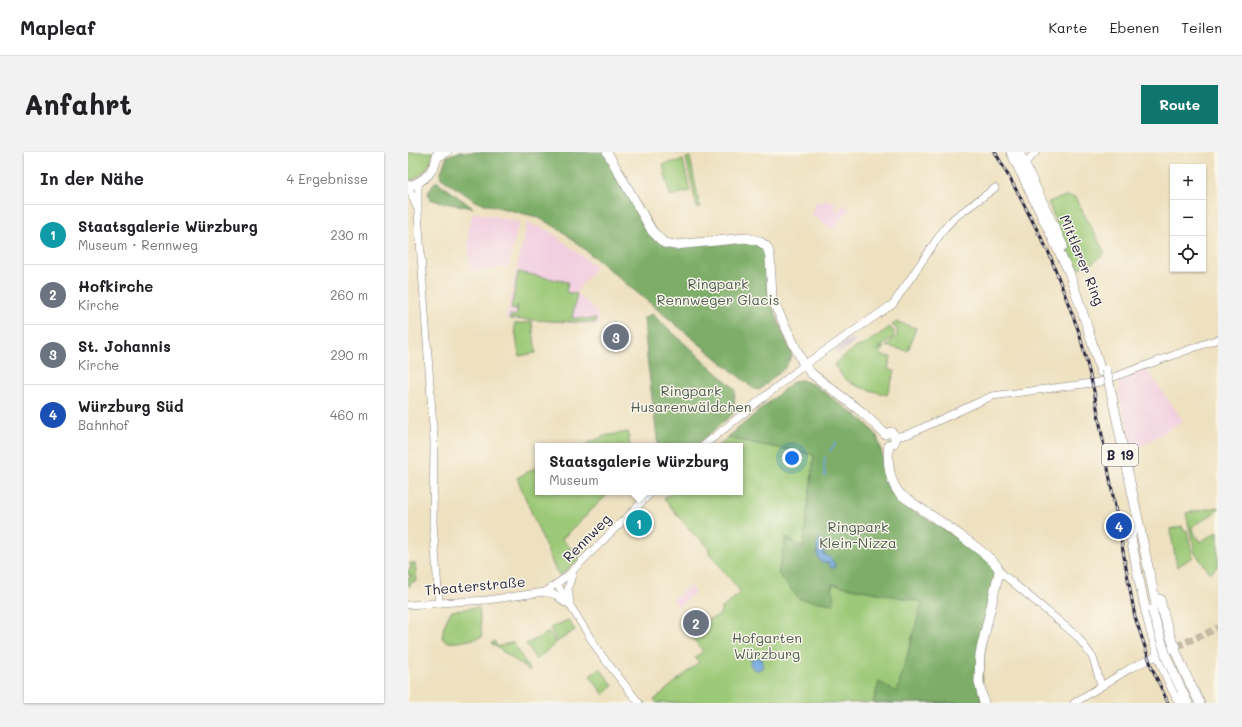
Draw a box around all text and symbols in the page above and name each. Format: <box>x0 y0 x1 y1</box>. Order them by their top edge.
text: Mapleaf <box>20 15 95 40</box>
text: Karte <box>1048 18 1088 37</box>
text: Ebenen <box>1110 18 1159 37</box>
text: Teilen <box>1181 18 1222 37</box>
button: Route <box>1141 85 1218 124</box>
text: Anfahrt <box>24 86 132 122</box>
map controls <box>1170 164 1206 272</box>
button: + <box>1170 164 1206 200</box>
text: In der Nähe <box>40 167 144 189</box>
text: 4 Ergebnisse <box>287 170 368 187</box>
button: − <box>1170 200 1206 236</box>
street label: Mittlerer Ring <box>1056 212 1109 308</box>
text: Staatsgalerie Würzburg <box>78 216 258 236</box>
text: 1 <box>50 226 56 243</box>
text: 230 m <box>331 226 368 243</box>
text: Museum · Rennweg <box>78 236 198 253</box>
button: locate <box>1170 236 1206 272</box>
park label: Ringpark Rennweger Glacis <box>657 274 779 309</box>
text: Hofkirche <box>78 276 153 296</box>
text: 2 <box>49 286 57 303</box>
text: 260 m <box>330 286 368 303</box>
text: Kirche <box>78 296 119 313</box>
pin: 3 <box>603 322 629 352</box>
text: St. Johannis <box>78 336 171 356</box>
text: 3 <box>49 346 57 363</box>
text: 290 m <box>331 346 368 363</box>
text: Kirche <box>78 356 119 373</box>
park label: Ringpark Husarenwäldchen <box>630 381 752 416</box>
text: Würzburg Süd <box>78 396 183 416</box>
text: 4 <box>49 406 57 423</box>
text: 460 m <box>330 406 368 423</box>
text: Bahnhof <box>78 416 129 433</box>
popup <box>535 443 743 495</box>
road number: B 19 <box>1102 444 1138 466</box>
your location <box>782 448 802 468</box>
text: Staatsgalerie Würzburg <box>549 451 729 471</box>
text: Museum <box>549 471 599 488</box>
pin: 1 <box>626 508 652 538</box>
street label: Rennweg <box>558 509 615 566</box>
pin: 4 <box>1106 511 1132 541</box>
park label: Ringpark Klein-Nizza <box>819 517 897 552</box>
street label: Theaterstraße <box>424 572 526 599</box>
pin: 2 <box>683 608 709 638</box>
park label: Hofgarten Würzburg <box>732 628 802 663</box>

